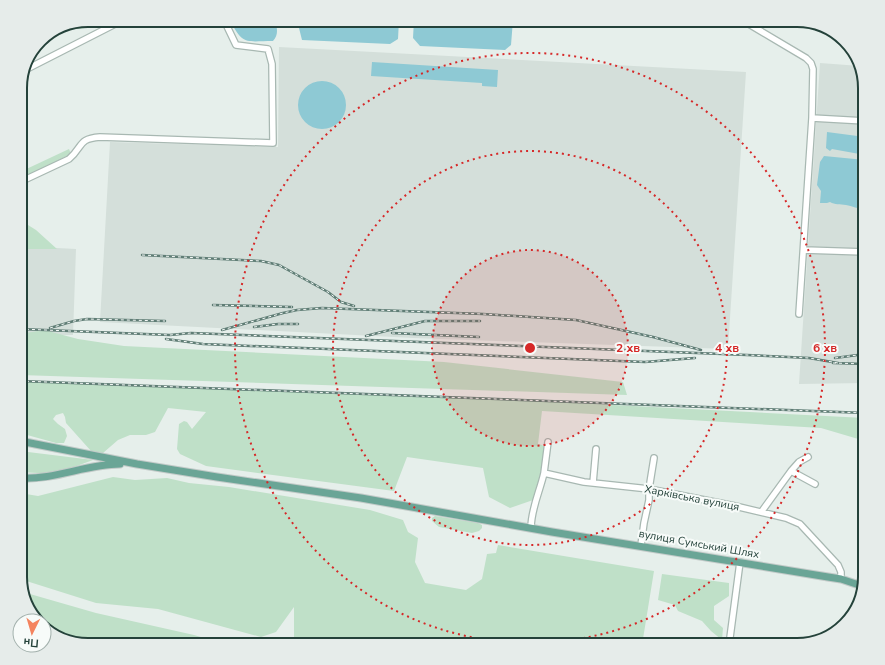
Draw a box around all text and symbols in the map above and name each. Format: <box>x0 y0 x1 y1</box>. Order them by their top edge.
text: 2 хв <box>616 340 640 356</box>
text: 4 хв <box>715 340 739 356</box>
text: 6 хв <box>813 340 837 356</box>
centre of rings <box>523 341 537 355</box>
street label: Харківська вулиця <box>643 481 741 515</box>
street label: вулиця Сумський Шлях <box>638 526 761 562</box>
north arrow <box>12 613 52 653</box>
text: Пн <box>23 634 39 651</box>

